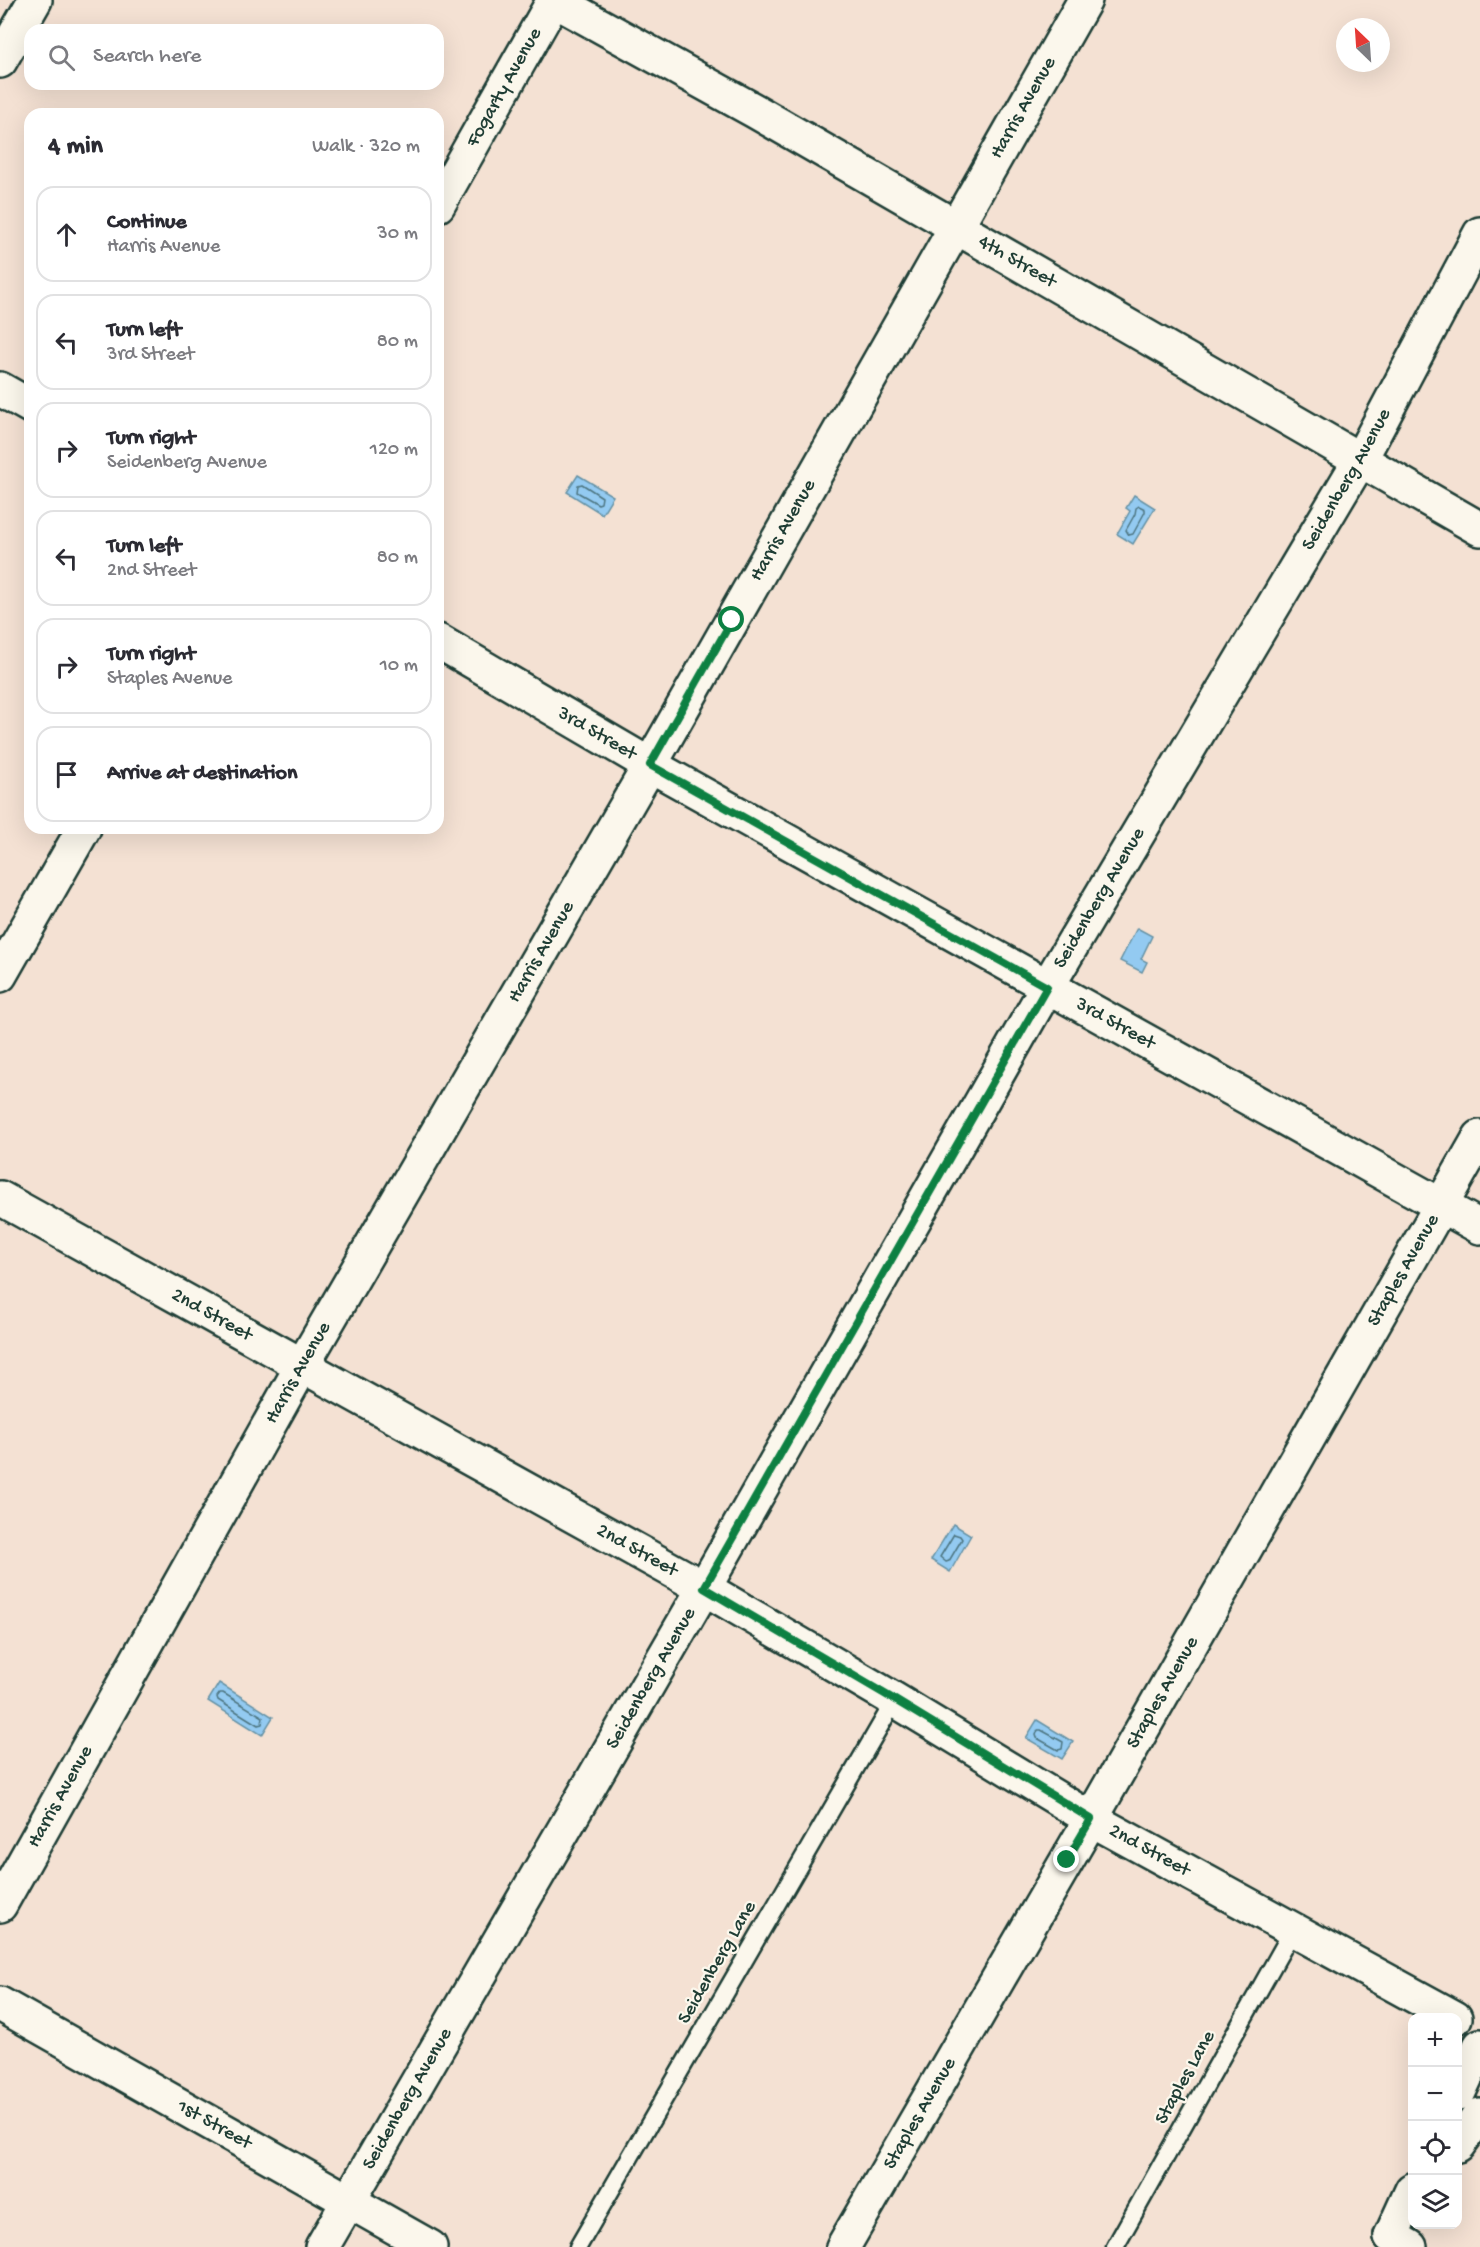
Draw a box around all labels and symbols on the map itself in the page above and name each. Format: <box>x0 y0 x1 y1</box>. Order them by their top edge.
north arrow <box>1336 18 1390 72</box>
street label: Fogarty Avenue <box>461 23 548 152</box>
street label: Harris Avenue <box>986 53 1062 163</box>
street label: 4th Street <box>974 230 1062 295</box>
street label: Seidenberg Avenue <box>1297 404 1397 555</box>
street label: Harris Avenue <box>745 475 822 586</box>
route start <box>718 606 744 632</box>
street label: 3rd Street <box>552 701 642 767</box>
street label: Seidenberg Avenue <box>1049 823 1151 973</box>
street label: Harris Avenue <box>503 897 580 1007</box>
street label: 3rd Street <box>1071 992 1161 1056</box>
street label: Staples Avenue <box>1363 1210 1445 1331</box>
street label: 2nd Street <box>167 1284 258 1348</box>
street label: Harris Avenue <box>260 1317 337 1428</box>
street label: 2nd Street <box>592 1519 683 1583</box>
street label: Seidenberg Avenue <box>601 1603 702 1753</box>
street label: Staples Avenue <box>1122 1632 1204 1753</box>
street label: Harris Avenue <box>23 1741 99 1852</box>
street label: 2nd Street <box>1105 1819 1196 1883</box>
route end <box>1053 1846 1079 1872</box>
street label: Seidenberg Lane <box>674 1897 763 2028</box>
street label: Seidenberg Avenue <box>358 2024 458 2174</box>
street label: Staples Lane <box>1151 2027 1221 2129</box>
street label: Staples Avenue <box>879 2053 962 2174</box>
street label: 1st Street <box>172 2094 257 2156</box>

